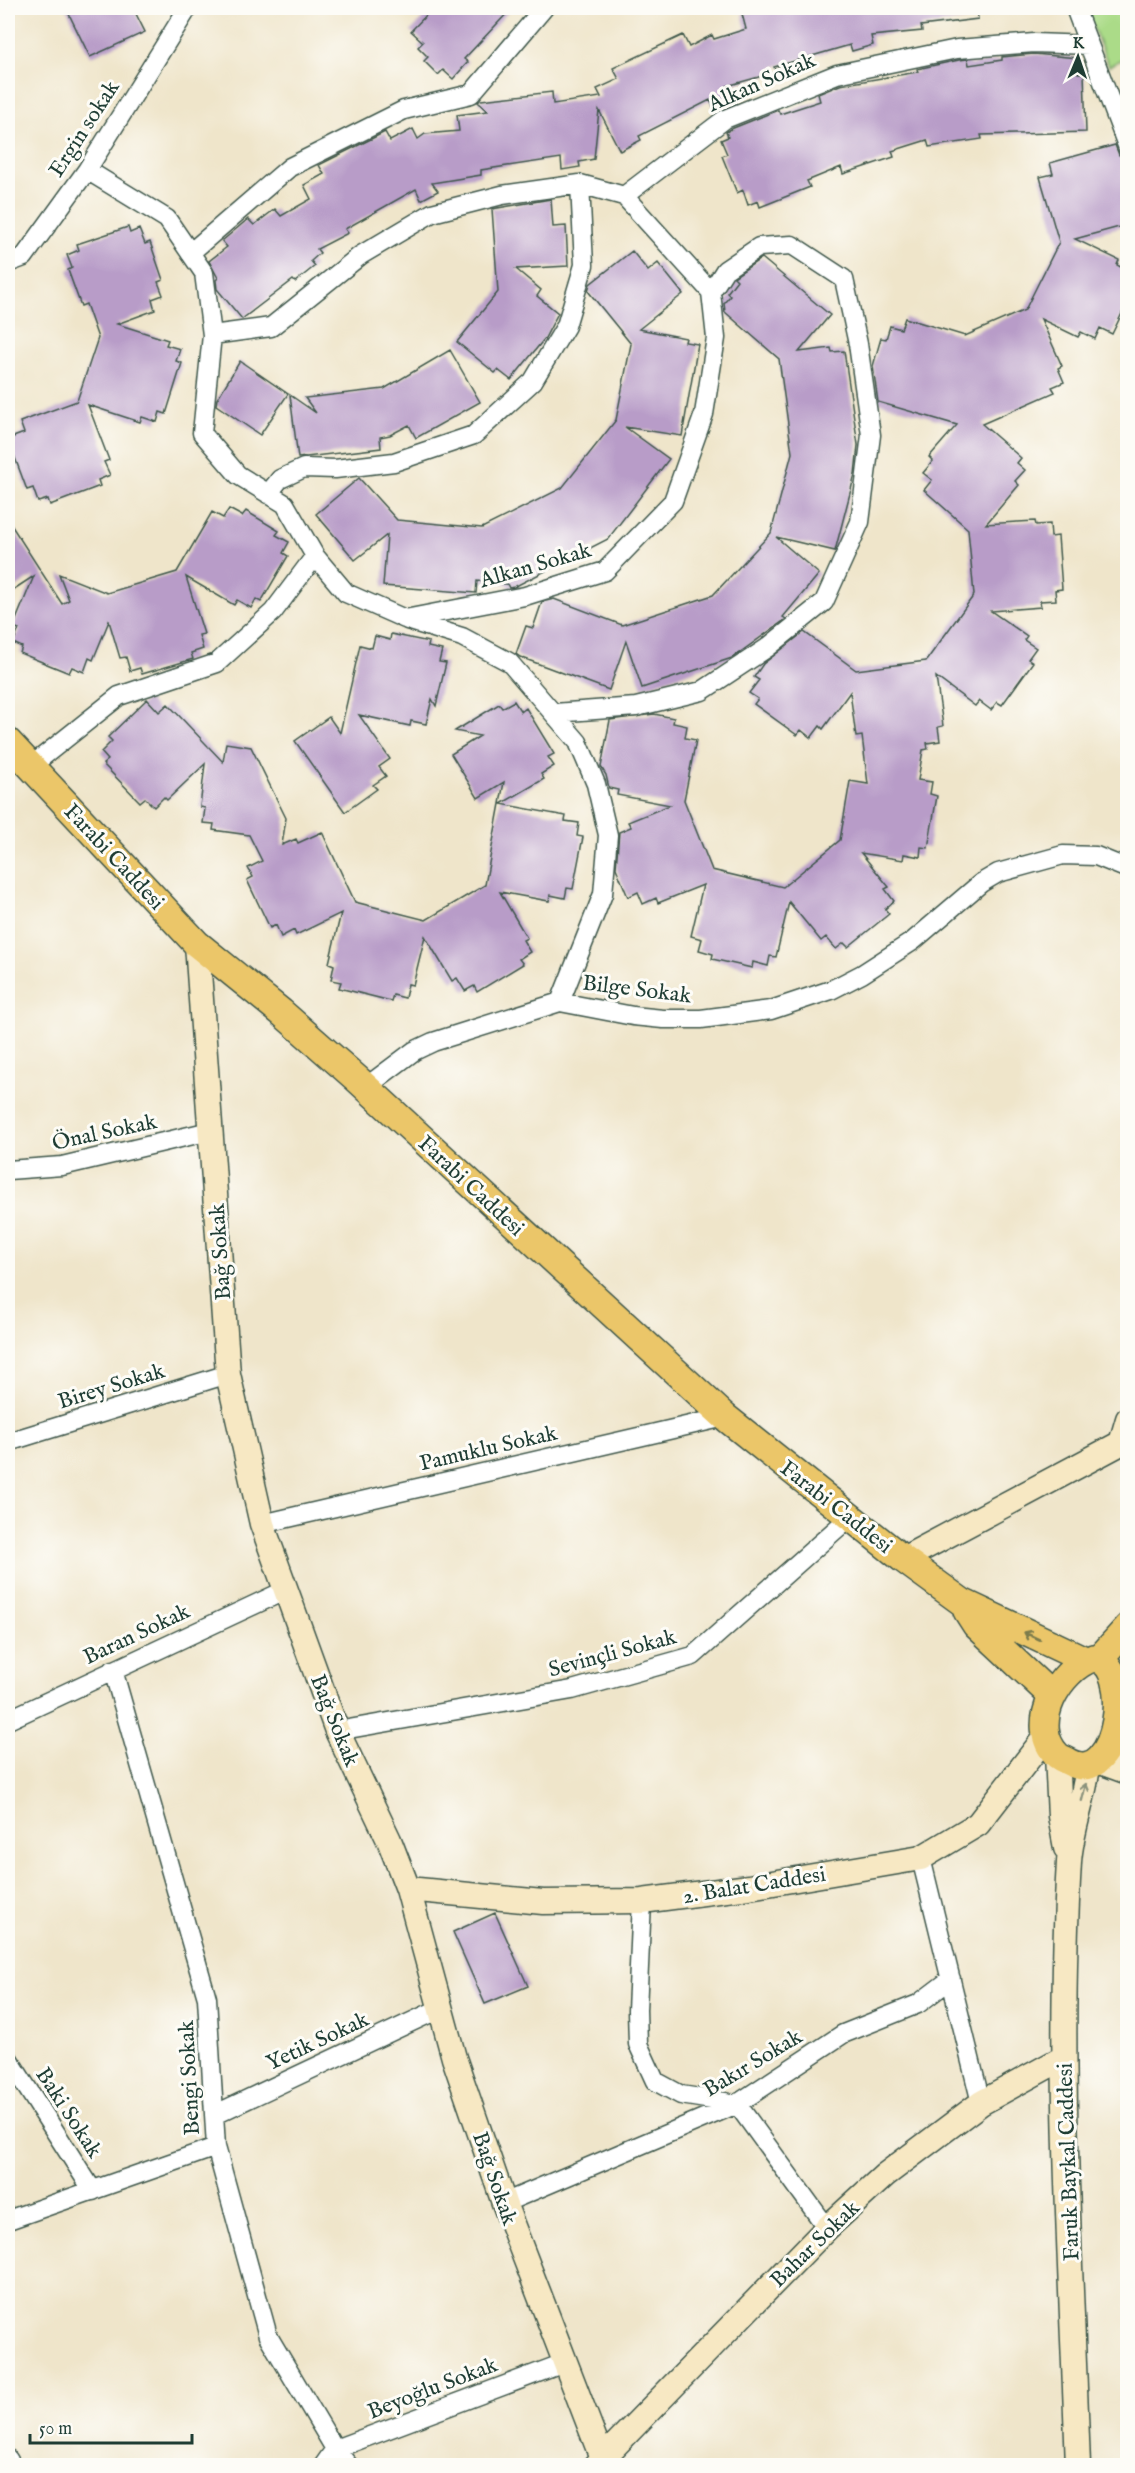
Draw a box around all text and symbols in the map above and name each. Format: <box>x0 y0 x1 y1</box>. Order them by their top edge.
north arrow <box>1048 27 1108 87</box>
text: K <box>1072 34 1086 54</box>
street label: Alkan Sokak <box>703 47 820 119</box>
street label: Ergin sokak <box>43 75 127 183</box>
street label: Alkan Sokak <box>476 537 595 595</box>
street label: Farabi Caddesi <box>57 798 170 917</box>
street label: Bilge Sokak <box>581 969 693 1011</box>
street label: Önal Sokak <box>49 1108 160 1158</box>
street label: Farabi Caddesi <box>412 1130 530 1243</box>
street label: Bağ Sokak <box>204 1202 238 1301</box>
street label: Birey Sokak <box>55 1357 169 1416</box>
street label: Pamuklu Sokak <box>417 1419 560 1478</box>
street label: Farabi Caddesi <box>774 1455 898 1560</box>
street label: Baran Sokak <box>79 1598 195 1672</box>
street label: Sevinçli Sokak <box>546 1623 680 1684</box>
one-way arrow <box>1023 1630 1041 1642</box>
street label: Bağ Sokak <box>303 1671 365 1771</box>
one-way arrow <box>1079 1783 1090 1802</box>
street label: 2. Balat Caddesi <box>681 1861 828 1911</box>
street label: Yetik Sokak <box>262 2006 374 2078</box>
street label: Bengi Sokak <box>173 2019 207 2136</box>
street label: Bakır Sokak <box>698 2023 808 2104</box>
street label: Baki Sokak <box>29 2062 108 2164</box>
street label: Faruk Baykal Caddesi <box>1052 2062 1086 2261</box>
street label: Bağ Sokak <box>465 2128 523 2229</box>
street label: Bahar Sokak <box>765 2195 866 2294</box>
street label: Beyoğlu Sokak <box>364 2351 502 2426</box>
scale bar <box>30 2407 192 2445</box>
text: 50 m <box>39 2418 72 2441</box>

